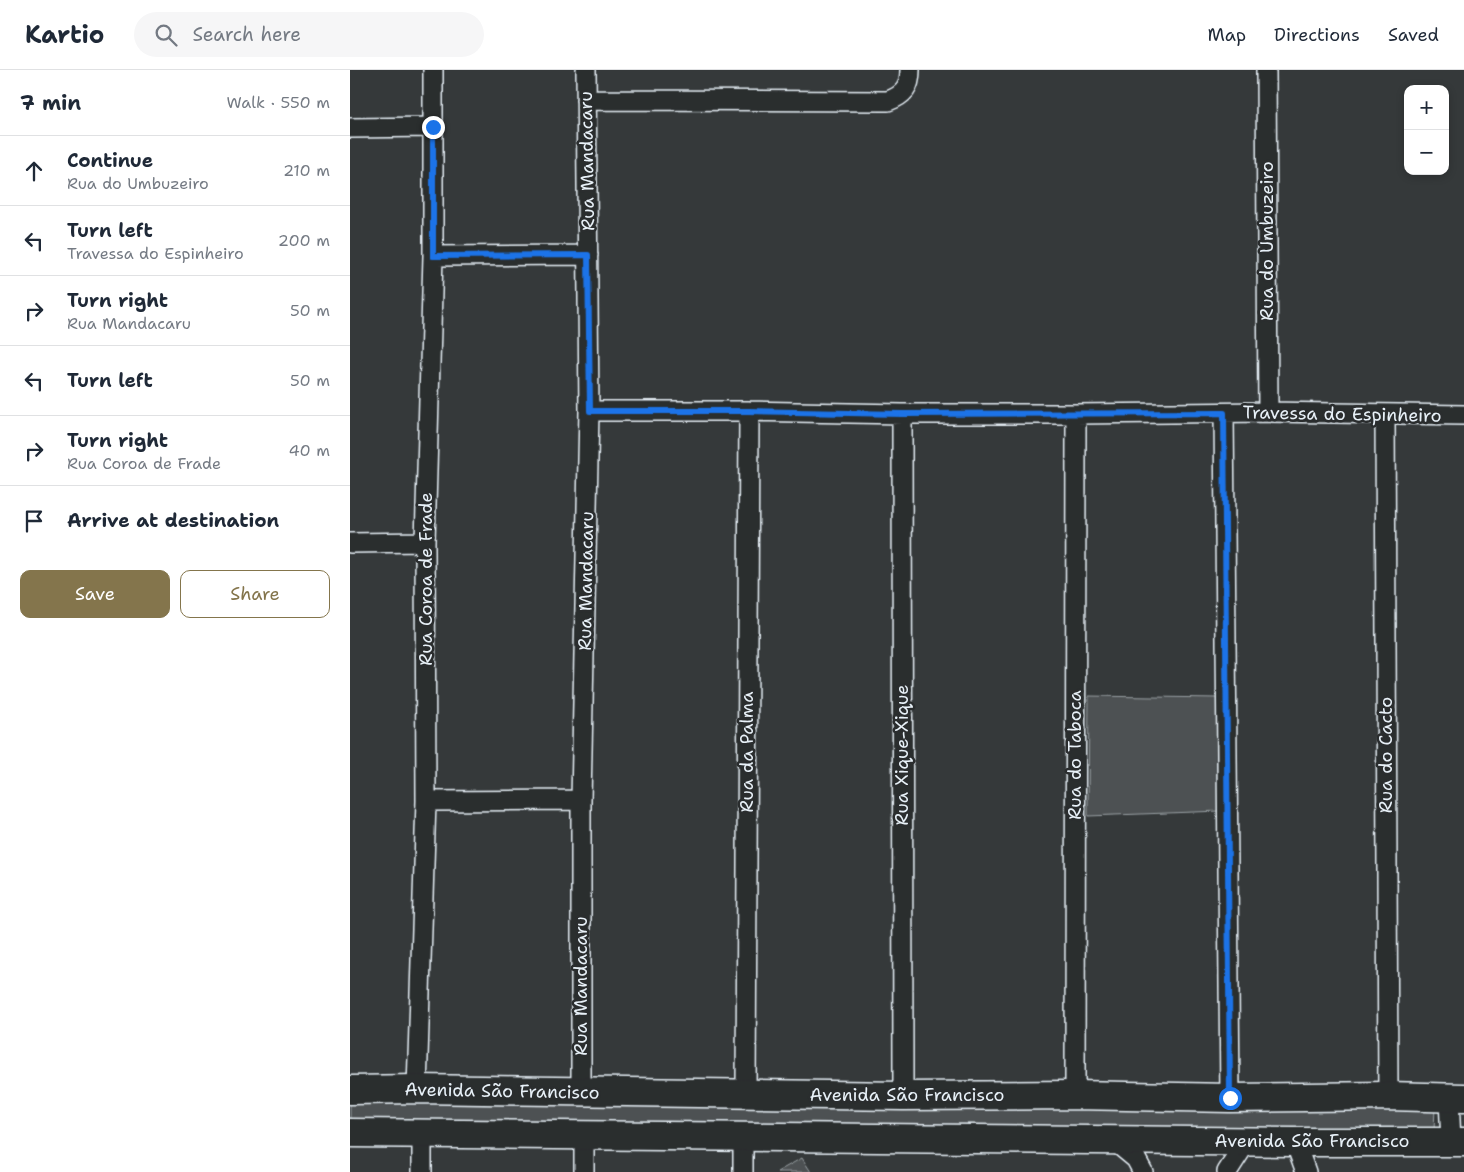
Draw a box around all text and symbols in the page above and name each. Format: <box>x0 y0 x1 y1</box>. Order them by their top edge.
search box <box>134 12 484 57</box>
text: Kartio <box>25 19 104 51</box>
icon: search <box>152 21 180 49</box>
text: Search here <box>192 22 301 47</box>
text: Map <box>1208 23 1246 47</box>
text: Directions <box>1274 23 1360 47</box>
text: Saved <box>1388 23 1439 47</box>
map controls <box>1404 85 1449 175</box>
button: + <box>1404 85 1449 130</box>
text: 7 min <box>20 89 81 117</box>
street label: Rua Mandacaru <box>574 91 600 231</box>
text: Walk · 550 m <box>227 92 330 113</box>
route end <box>422 116 445 139</box>
button: − <box>1404 130 1449 175</box>
text: Continue <box>67 148 153 173</box>
icon: ahead <box>20 157 48 185</box>
text: 210 m <box>283 160 330 181</box>
street label: Rua do Umbuzeiro <box>1255 161 1279 321</box>
text: Rua do Umbuzeiro <box>67 173 209 194</box>
text: Turn left <box>67 218 153 243</box>
icon: left <box>20 227 48 255</box>
text: 200 m <box>278 230 330 251</box>
text: Travessa do Espinheiro <box>67 243 244 264</box>
text: Turn right <box>67 288 168 313</box>
icon: right <box>20 297 48 325</box>
text: 50 m <box>290 300 330 321</box>
text: Rua Mandacaru <box>67 313 191 334</box>
icon: left <box>20 367 48 395</box>
text: Turn left <box>67 368 153 393</box>
text: 50 m <box>290 370 330 391</box>
street label: Travessa do Espinheiro <box>1242 400 1442 428</box>
text: Turn right <box>67 428 168 453</box>
icon: right <box>20 437 48 465</box>
text: 40 m <box>288 440 330 461</box>
text: Rua Coroa de Frade <box>67 453 221 474</box>
street label: Rua Coroa de Frade <box>414 492 438 666</box>
icon: arrive <box>20 507 48 535</box>
text: Arrive at destination <box>67 508 279 533</box>
street label: Rua Mandacaru <box>573 511 599 651</box>
button: Save <box>20 570 170 618</box>
button: Share <box>180 570 330 618</box>
street label: Rua Xique-Xique <box>890 685 914 825</box>
street label: Rua do Taboca <box>1063 690 1087 820</box>
street label: Rua da Palma <box>735 691 759 813</box>
street label: Rua do Cacto <box>1374 697 1398 813</box>
street label: Rua Mandacaru <box>569 916 593 1056</box>
street label: Avenida São Francisco <box>404 1077 600 1105</box>
street label: Avenida São Francisco <box>810 1083 1004 1107</box>
route start <box>1219 1087 1242 1110</box>
street label: Avenida São Francisco <box>1215 1129 1409 1153</box>

